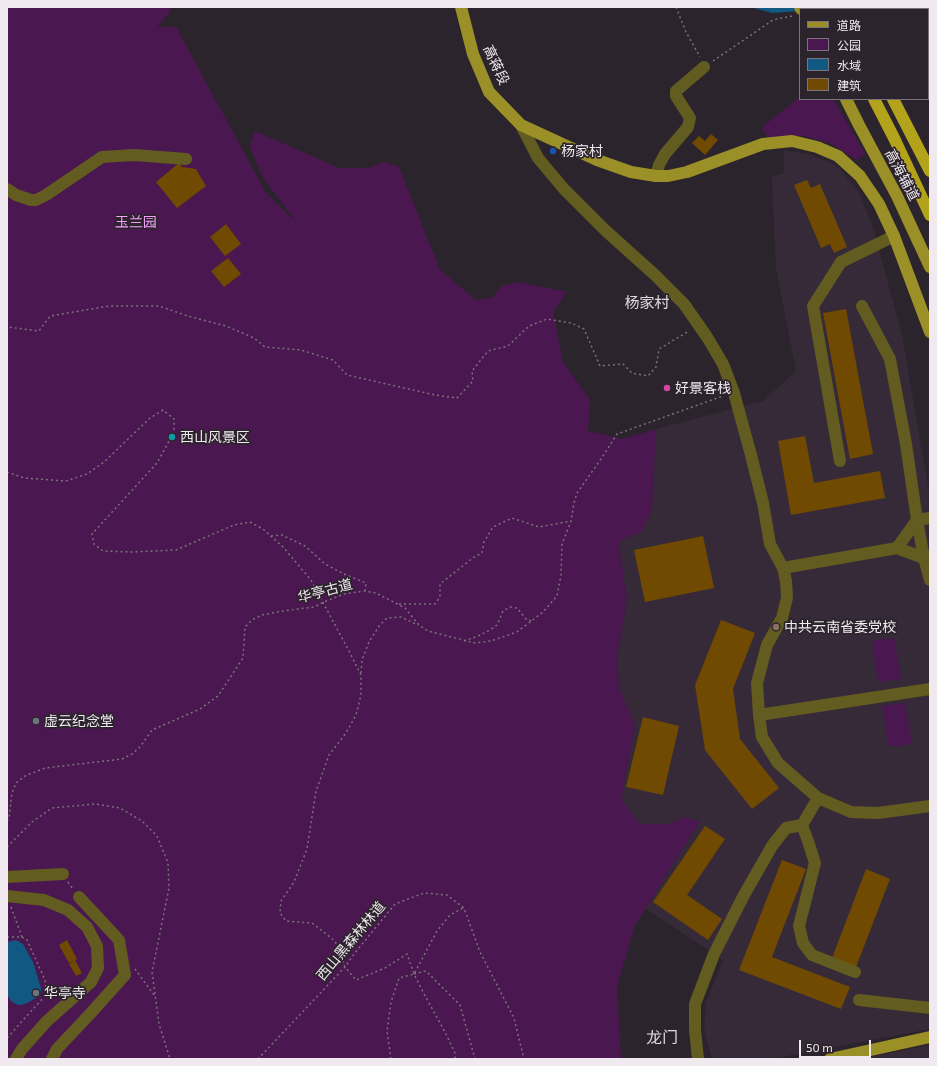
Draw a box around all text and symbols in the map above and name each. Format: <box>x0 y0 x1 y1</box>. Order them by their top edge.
legend <box>799 8 929 100</box>
text: 道路 <box>837 18 861 32</box>
text: 公园 <box>837 38 861 52</box>
street label: 高蒋段 <box>480 42 512 88</box>
text: 水域 <box>837 58 861 72</box>
text: 建筑 <box>837 78 861 92</box>
place label: 杨家村 <box>561 143 603 159</box>
marker: 杨家村 <box>548 146 558 156</box>
street label: 高海辅道 <box>881 146 923 204</box>
park label: 玉兰园 <box>115 214 157 230</box>
district label: 杨家村 <box>625 294 669 312</box>
place label: 好景客栈 <box>675 380 731 396</box>
marker: 好景客栈 <box>662 383 672 393</box>
place label: 西山风景区 <box>180 429 250 445</box>
marker: 西山风景区 <box>167 432 177 442</box>
street label: 华亭古道 <box>296 576 354 606</box>
place label: 中共云南省委党校 <box>784 619 896 635</box>
marker: 中共云南省委党校 <box>771 622 781 632</box>
place label: 虚云纪念堂 <box>44 713 114 729</box>
marker: 虚云纪念堂 <box>31 716 41 726</box>
street label: 西山黑森林林道 <box>313 898 389 984</box>
place label: 华亭寺 <box>44 985 86 1001</box>
marker: 华亭寺 <box>31 988 41 998</box>
district label: 龙门 <box>646 1028 678 1048</box>
scale bar <box>801 1032 873 1058</box>
text: 50 m <box>806 1040 833 1054</box>

